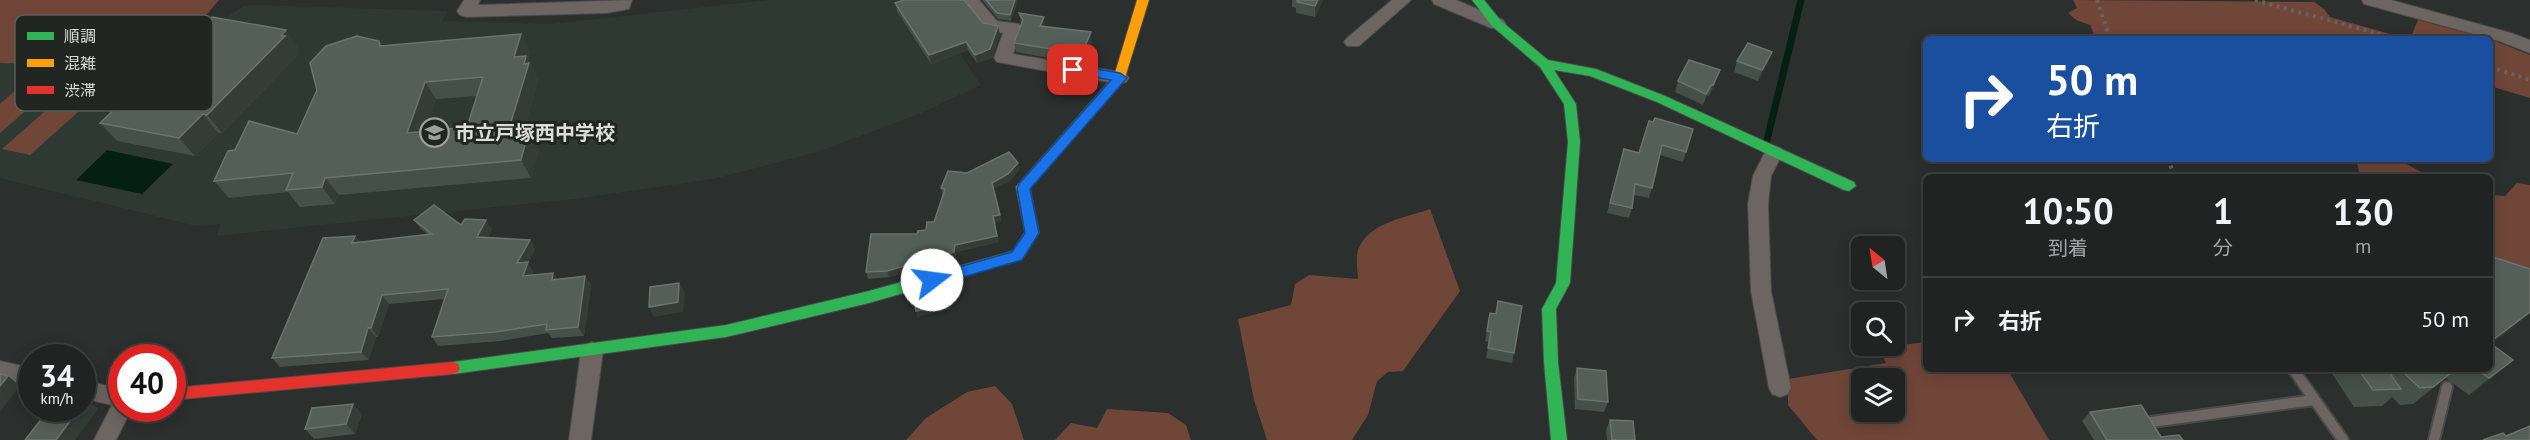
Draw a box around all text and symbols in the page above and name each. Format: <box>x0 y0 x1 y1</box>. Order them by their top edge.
legend <box>15 15 213 111</box>
text: 順調 <box>64 26 96 46</box>
pin <box>1047 44 1098 95</box>
text: 50 m <box>2046 52 2138 107</box>
text: 混雑 <box>64 53 96 73</box>
icon: arrive <box>1056 53 1089 86</box>
icon: right <box>1947 60 2025 138</box>
text: 渋滞 <box>64 80 96 100</box>
text: 右折 <box>2046 109 2100 143</box>
school or university icon: 市立戸塚西中学校 <box>418 117 450 149</box>
place label: 市立戸塚西中学校 <box>455 120 615 146</box>
text: 10:50 <box>2022 187 2114 234</box>
text: 1 <box>2213 187 2233 234</box>
text: 130 <box>2332 188 2394 235</box>
text: m <box>2355 233 2371 259</box>
text: 到着 <box>2048 235 2088 261</box>
text: 分 <box>2213 235 2233 261</box>
north arrow <box>1851 236 1905 290</box>
map controls <box>1851 236 1905 422</box>
position arrow <box>900 248 964 312</box>
button: search <box>1851 302 1905 356</box>
icon: right <box>1947 303 1980 336</box>
text: 50 m <box>2421 305 2469 333</box>
text: 右折 <box>1998 307 2042 335</box>
speed limit sign: 40 <box>108 344 186 422</box>
text: 34 <box>40 356 74 395</box>
button: layers <box>1851 368 1905 422</box>
text: km/h <box>41 389 73 408</box>

